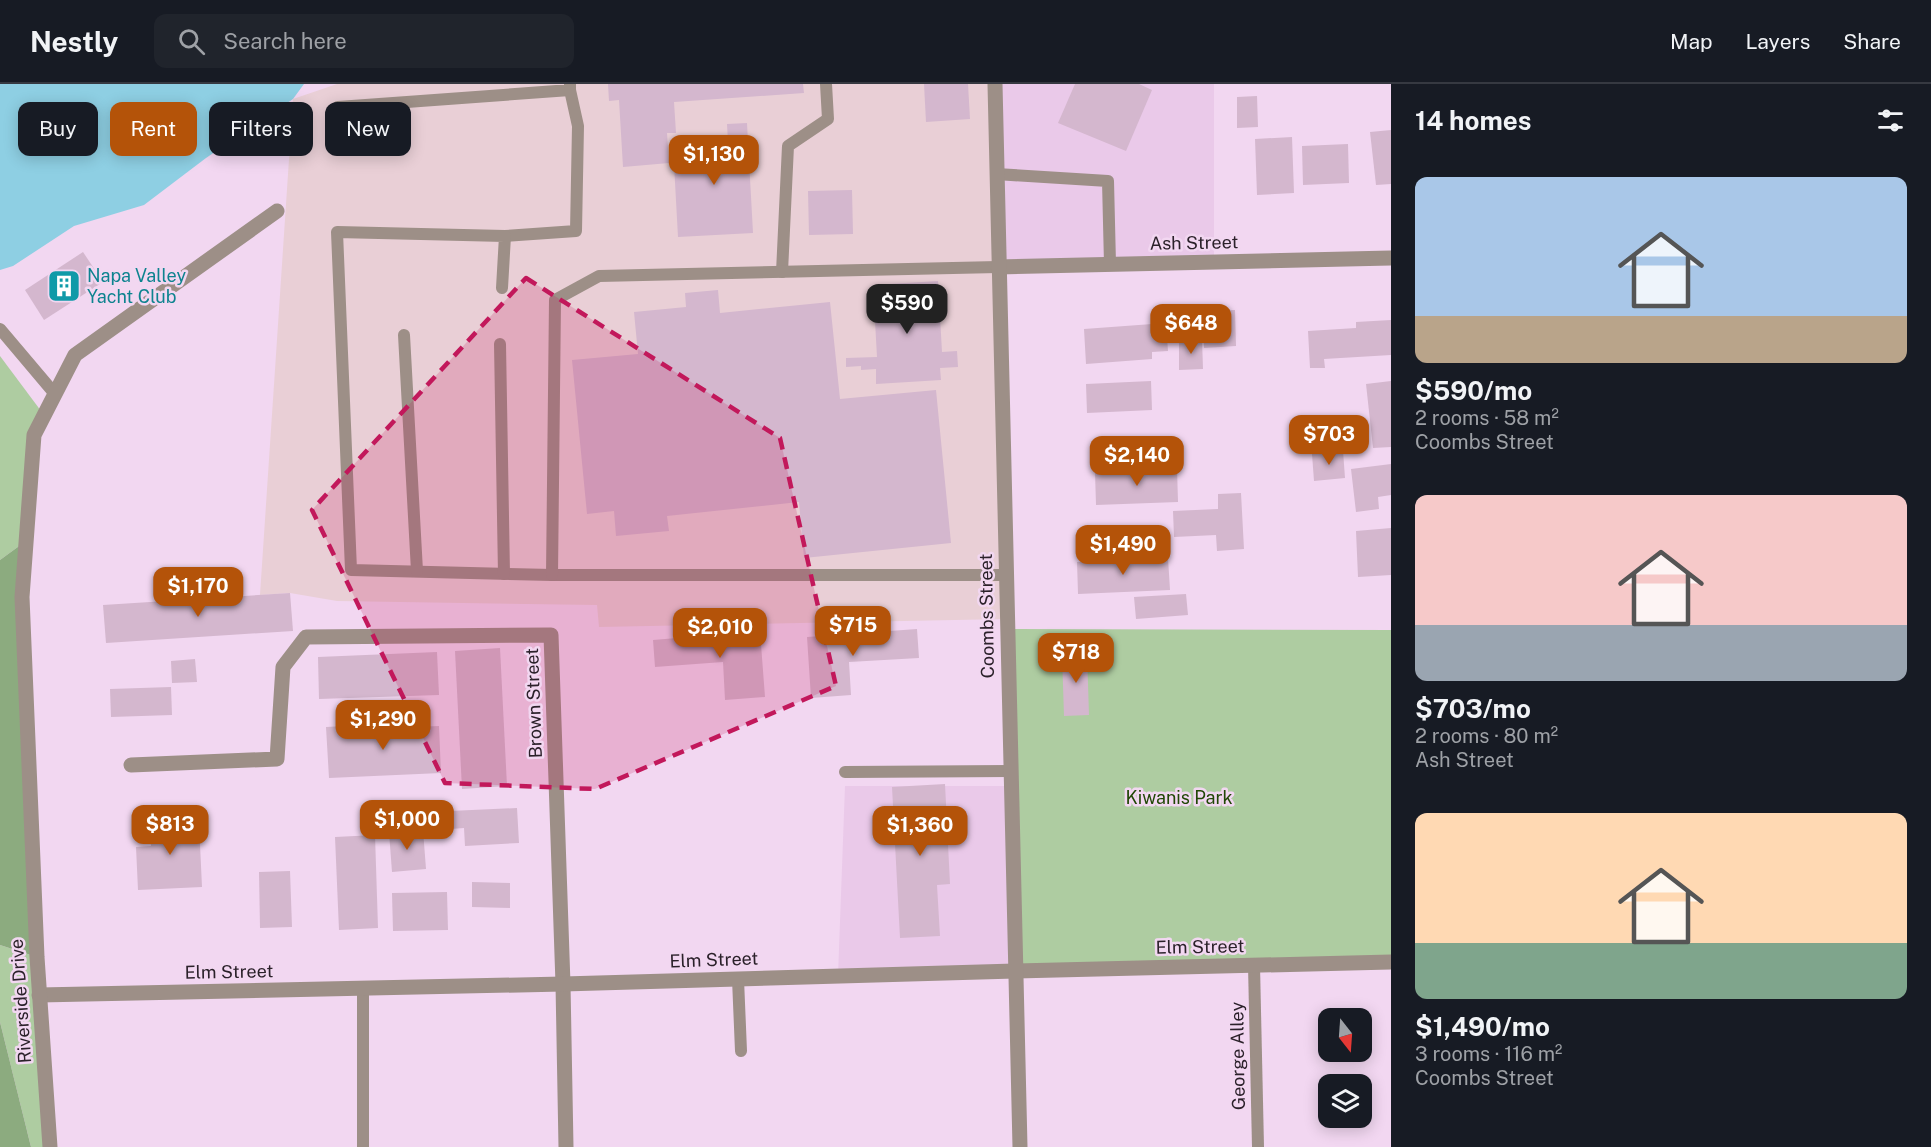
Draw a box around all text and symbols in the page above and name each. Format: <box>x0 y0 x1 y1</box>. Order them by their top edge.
search box <box>154 14 574 68</box>
text: Nestly <box>30 25 118 58</box>
icon: search <box>175 25 208 58</box>
text: Search here <box>223 28 347 54</box>
text: Map <box>1670 29 1713 54</box>
text: Layers <box>1746 29 1810 54</box>
text: Share <box>1843 29 1901 54</box>
chip: Buy <box>18 102 98 156</box>
chip: Rent <box>110 102 197 156</box>
chip: Filters <box>209 102 313 156</box>
chip: New <box>325 102 411 156</box>
icon: filters <box>1874 104 1907 137</box>
text: 14 homes <box>1415 105 1531 136</box>
pin: $1,130 <box>665 135 763 186</box>
text: $1,130 <box>683 142 745 166</box>
icon: home <box>1607 216 1715 324</box>
street label: Ash Street <box>1149 231 1239 254</box>
place label: Napa Valley Yacht Club <box>87 265 187 307</box>
building icon: Napa Valley Yacht Club <box>46 268 82 304</box>
pin: $590 <box>871 284 943 335</box>
text: $590 <box>880 291 934 315</box>
pin: $648 <box>1155 304 1227 355</box>
text: $648 <box>1164 311 1218 335</box>
text: $590/mo <box>1415 375 1532 406</box>
text: 2 rooms · 58 m² <box>1415 406 1559 430</box>
pin: $703 <box>1293 415 1365 466</box>
text: $703 <box>1303 422 1355 446</box>
text: Coombs Street <box>1415 430 1554 454</box>
pin: $2,140 <box>1088 436 1186 487</box>
text: $2,140 <box>1104 443 1170 467</box>
pin: $1,490 <box>1074 525 1172 576</box>
text: $1,490 <box>1090 532 1156 556</box>
icon: home <box>1607 534 1715 642</box>
street label: Coombs Street <box>975 553 998 679</box>
pin: $1,170 <box>149 567 247 618</box>
text: $1,170 <box>167 574 229 598</box>
pin: $715 <box>817 606 889 657</box>
pin: $2,010 <box>671 608 769 659</box>
text: $715 <box>829 613 877 637</box>
text: $2,010 <box>687 615 753 639</box>
pin: $718 <box>1040 633 1112 684</box>
text: $718 <box>1052 640 1100 664</box>
street label: Brown Street <box>521 647 546 759</box>
text: $703/mo <box>1415 693 1531 724</box>
pin: $1,290 <box>334 700 432 751</box>
text: $1,290 <box>350 707 416 731</box>
text: 2 rooms · 80 m² <box>1415 724 1558 748</box>
text: Ash Street <box>1415 748 1514 772</box>
park label: Kiwanis Park <box>1125 787 1233 808</box>
pin: $1,000 <box>358 800 456 851</box>
pin: $813 <box>134 805 206 856</box>
pin: $1,360 <box>871 806 969 857</box>
text: $1,000 <box>374 807 440 831</box>
text: $813 <box>146 812 194 836</box>
text: $1,360 <box>887 813 954 837</box>
icon: home <box>1607 852 1715 960</box>
street label: Elm Street <box>1155 935 1245 958</box>
street label: Riverside Drive <box>6 938 35 1064</box>
street label: Elm Street <box>669 947 759 972</box>
street label: Elm Street <box>184 960 274 983</box>
street label: George Alley <box>1226 1001 1249 1110</box>
north arrow <box>1318 1008 1372 1062</box>
map controls <box>1318 1008 1372 1128</box>
text: $1,490/mo <box>1415 1011 1550 1042</box>
text: 3 rooms · 116 m² <box>1415 1042 1562 1066</box>
text: Coombs Street <box>1415 1066 1554 1090</box>
button: layers <box>1318 1074 1372 1128</box>

